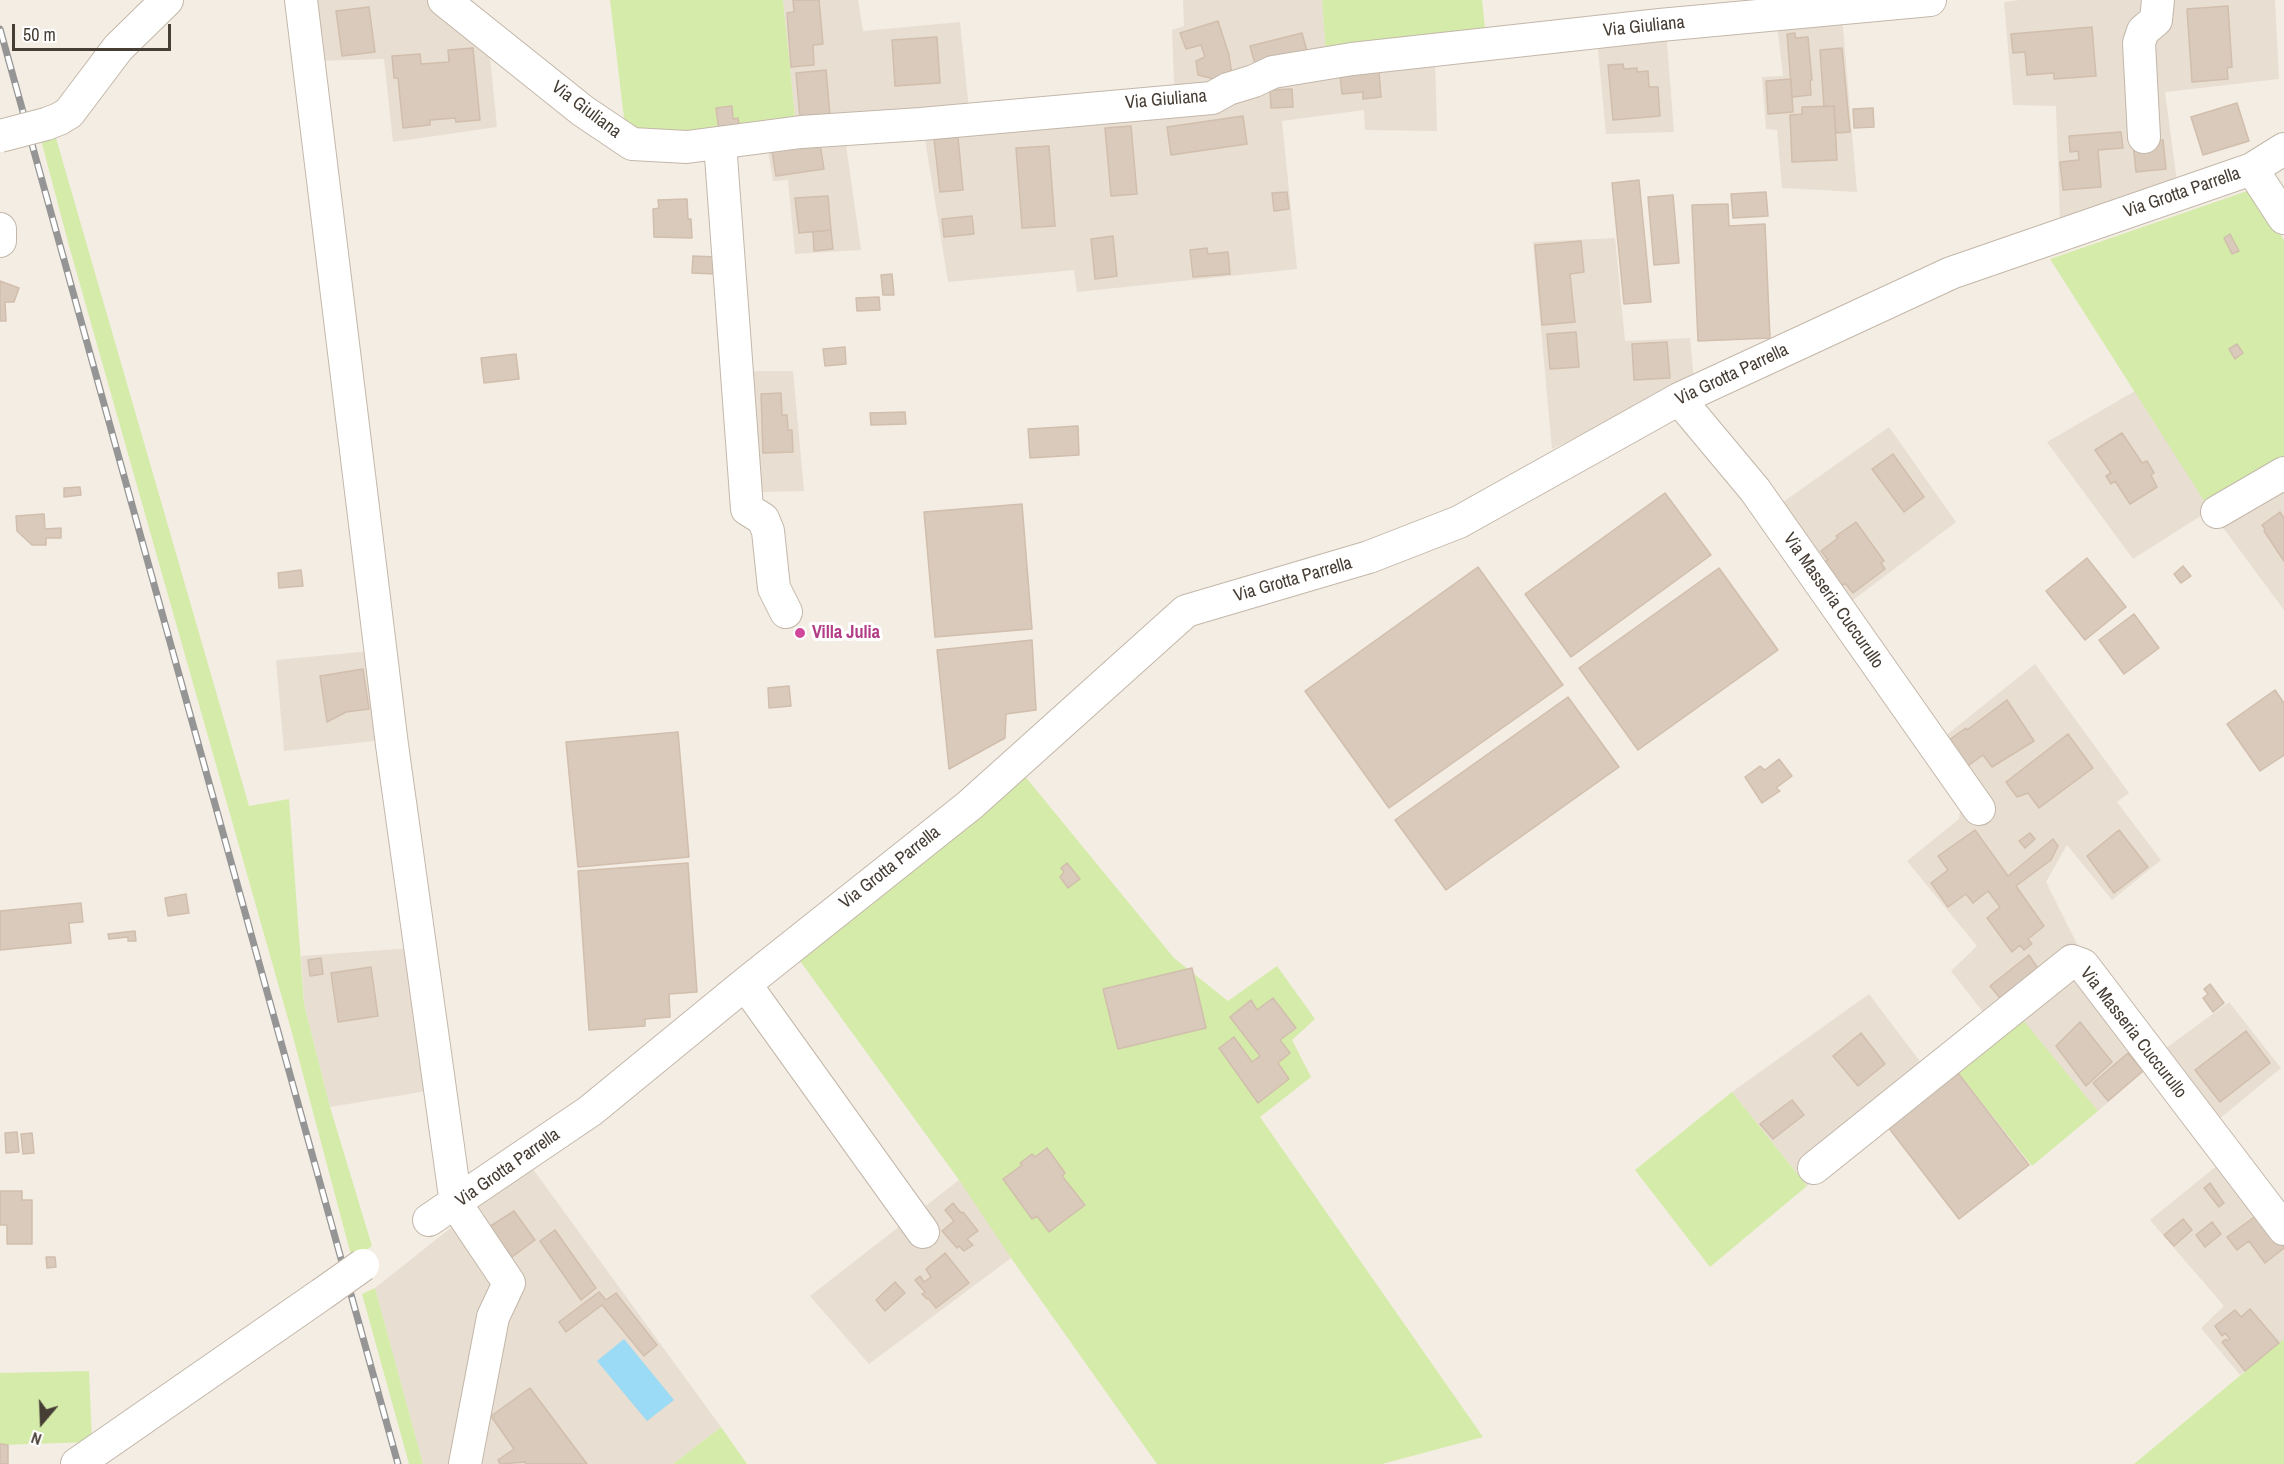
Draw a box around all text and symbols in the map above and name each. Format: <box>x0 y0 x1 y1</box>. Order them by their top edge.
scale bar <box>15 12 174 50</box>
street label: Via Giuliana <box>1602 12 1686 42</box>
text: 50 m <box>23 22 56 47</box>
street label: Via Giuliana <box>547 77 625 143</box>
street label: Via Giuliana <box>1124 86 1208 114</box>
street label: Via Grotta Parrella <box>2121 163 2243 223</box>
street label: Via Grotta Parrella <box>1672 339 1792 411</box>
street label: Via Masseria Cuccurullo <box>1778 529 1888 673</box>
street label: Via Grotta Parrella <box>1231 553 1355 607</box>
place label: Villa Julia <box>812 622 880 644</box>
marker: Villa Julia <box>793 626 807 640</box>
street label: Via Grotta Parrella <box>835 822 945 914</box>
street label: Via Masseria Cuccurullo <box>2075 963 2191 1103</box>
street label: Via Grotta Parrella <box>452 1124 564 1212</box>
north arrow <box>12 1392 72 1452</box>
text: N <box>28 1427 44 1451</box>

